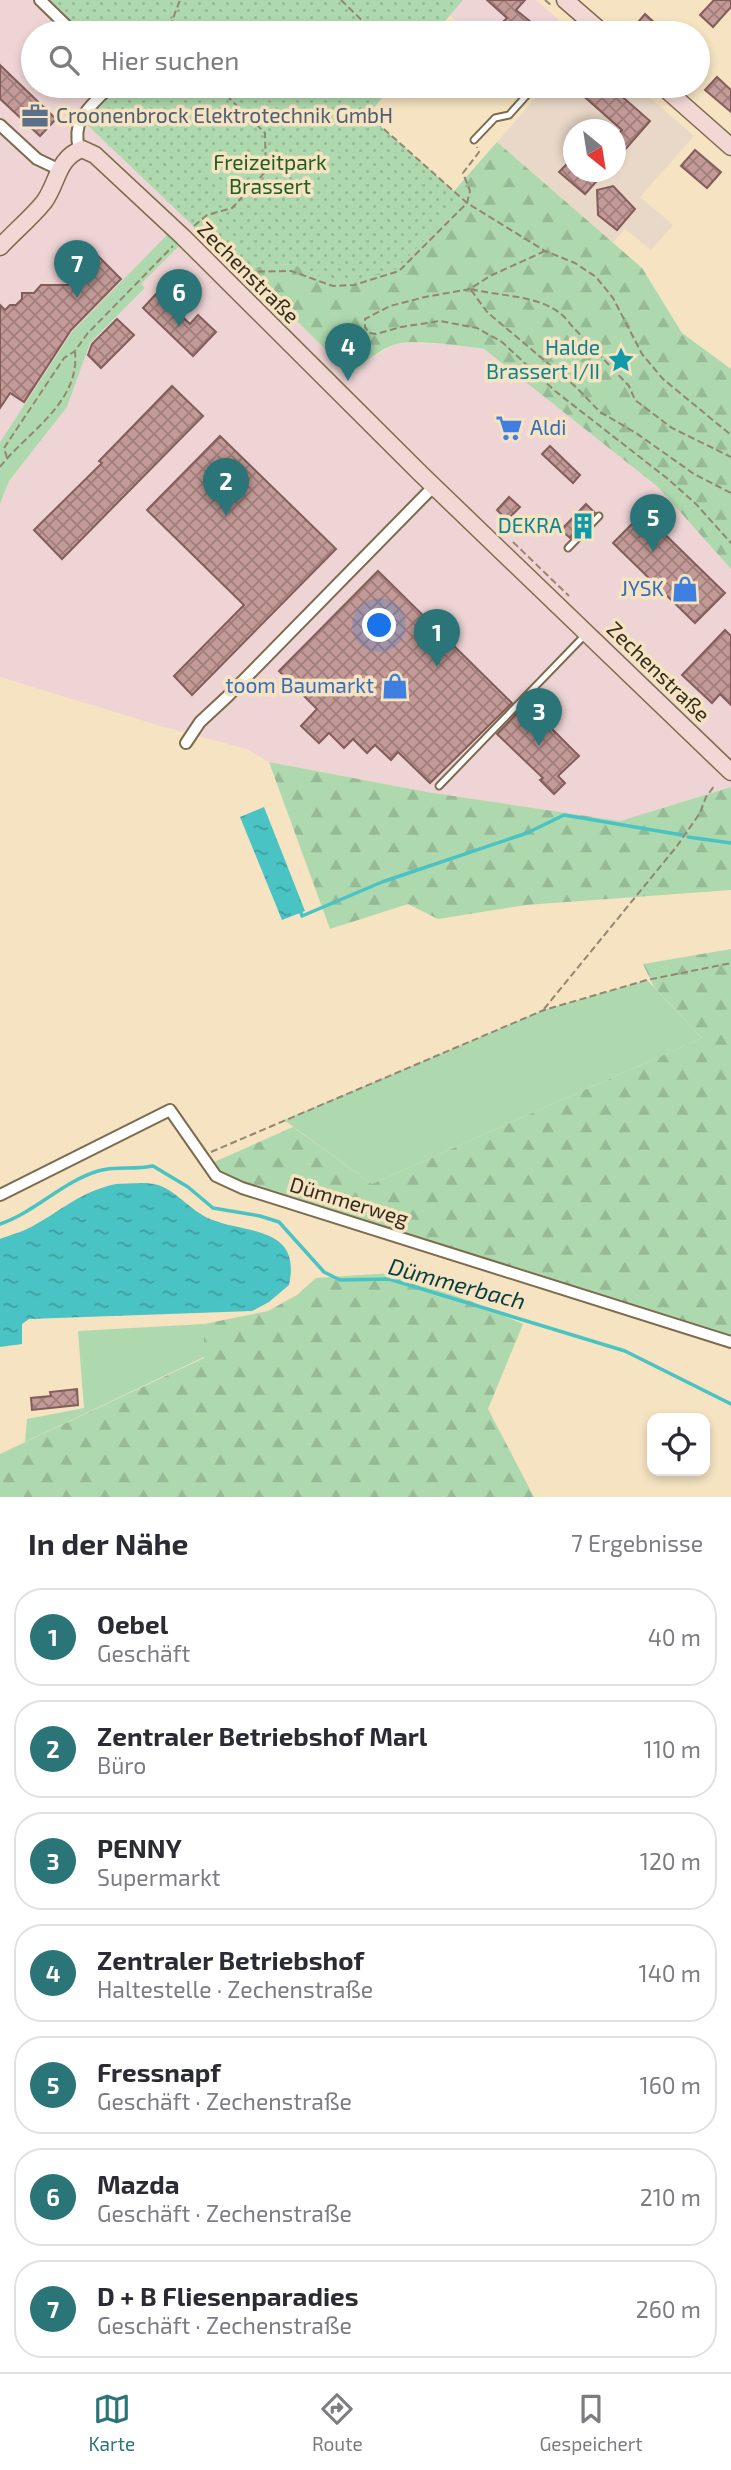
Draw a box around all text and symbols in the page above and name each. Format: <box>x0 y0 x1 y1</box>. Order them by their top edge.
search box <box>21 21 710 98</box>
icon: search <box>45 41 83 79</box>
text: Hier suchen <box>101 44 239 75</box>
office icon: Croonenbrock Elektrotechnik GmbH <box>20 101 50 131</box>
place label: Croonenbrock Elektrotechnik GmbH <box>56 102 393 127</box>
north arrow <box>563 119 626 182</box>
park label: Freizeitpark Brassert <box>213 149 327 198</box>
street label: Zechenstraße <box>193 216 305 328</box>
pin: 7 <box>54 240 100 298</box>
pin: 6 <box>156 269 202 327</box>
pin: 4 <box>325 323 371 381</box>
place label: Halde Brassert I/II <box>486 334 600 383</box>
place icon: Halde Brassert I/II <box>606 345 636 375</box>
supermarket icon: Aldi <box>494 413 524 443</box>
place label: Aldi <box>530 414 567 439</box>
pin: 2 <box>203 458 249 516</box>
pin: 5 <box>630 494 676 552</box>
building icon: DEKRA <box>568 511 598 541</box>
place label: DEKRA <box>498 512 562 537</box>
shop icon: JYSK <box>670 574 700 604</box>
place label: JYSK <box>621 575 665 600</box>
your location <box>362 608 396 642</box>
pin: 1 <box>414 609 460 667</box>
street label: Zechenstraße <box>602 616 716 726</box>
shop icon: toom Baumarkt <box>380 671 410 701</box>
place label: toom Baumarkt <box>226 672 374 697</box>
pin: 3 <box>516 688 562 746</box>
street label: Dümmerweg <box>287 1171 412 1231</box>
water label: Dümmerbach <box>386 1251 529 1315</box>
map controls <box>647 1413 710 1476</box>
button: locate <box>647 1413 710 1476</box>
text: In der Nähe <box>28 1525 189 1561</box>
text: 7 Ergebnisse <box>571 1529 703 1557</box>
text: Oebel <box>97 1608 168 1639</box>
text: 1 <box>48 1623 58 1651</box>
text: 40 m <box>648 1623 701 1651</box>
text: Geschäft <box>97 1639 190 1667</box>
text: Zentraler Betriebshof Marl <box>97 1720 427 1751</box>
text: 2 <box>46 1735 60 1763</box>
text: 110 m <box>644 1735 701 1763</box>
text: Büro <box>97 1751 146 1779</box>
text: PENNY <box>97 1832 182 1863</box>
text: 3 <box>46 1847 60 1875</box>
text: 120 m <box>640 1847 701 1875</box>
text: Supermarkt <box>97 1863 220 1891</box>
text: Zentraler Betriebshof <box>97 1944 364 1975</box>
text: 4 <box>46 1959 60 1987</box>
text: 140 m <box>639 1959 701 1987</box>
text: Haltestelle · Zechenstraße <box>97 1975 373 2003</box>
text: Fressnapf <box>97 2056 221 2087</box>
text: 5 <box>47 2071 59 2099</box>
text: 160 m <box>640 2071 701 2099</box>
text: Geschäft · Zechenstraße <box>97 2087 352 2115</box>
text: Mazda <box>97 2168 180 2199</box>
text: 6 <box>46 2183 60 2211</box>
text: 210 m <box>640 2183 701 2211</box>
text: Geschäft · Zechenstraße <box>97 2199 352 2227</box>
text: D + B Fliesenparadies <box>97 2280 359 2311</box>
text: 7 <box>47 2295 59 2323</box>
text: 260 m <box>636 2295 701 2323</box>
text: Geschäft · Zechenstraße <box>97 2311 352 2339</box>
tab: Karte <box>88 2390 135 2455</box>
tab: Route <box>312 2390 363 2455</box>
tab: Gespeichert <box>539 2390 643 2455</box>

